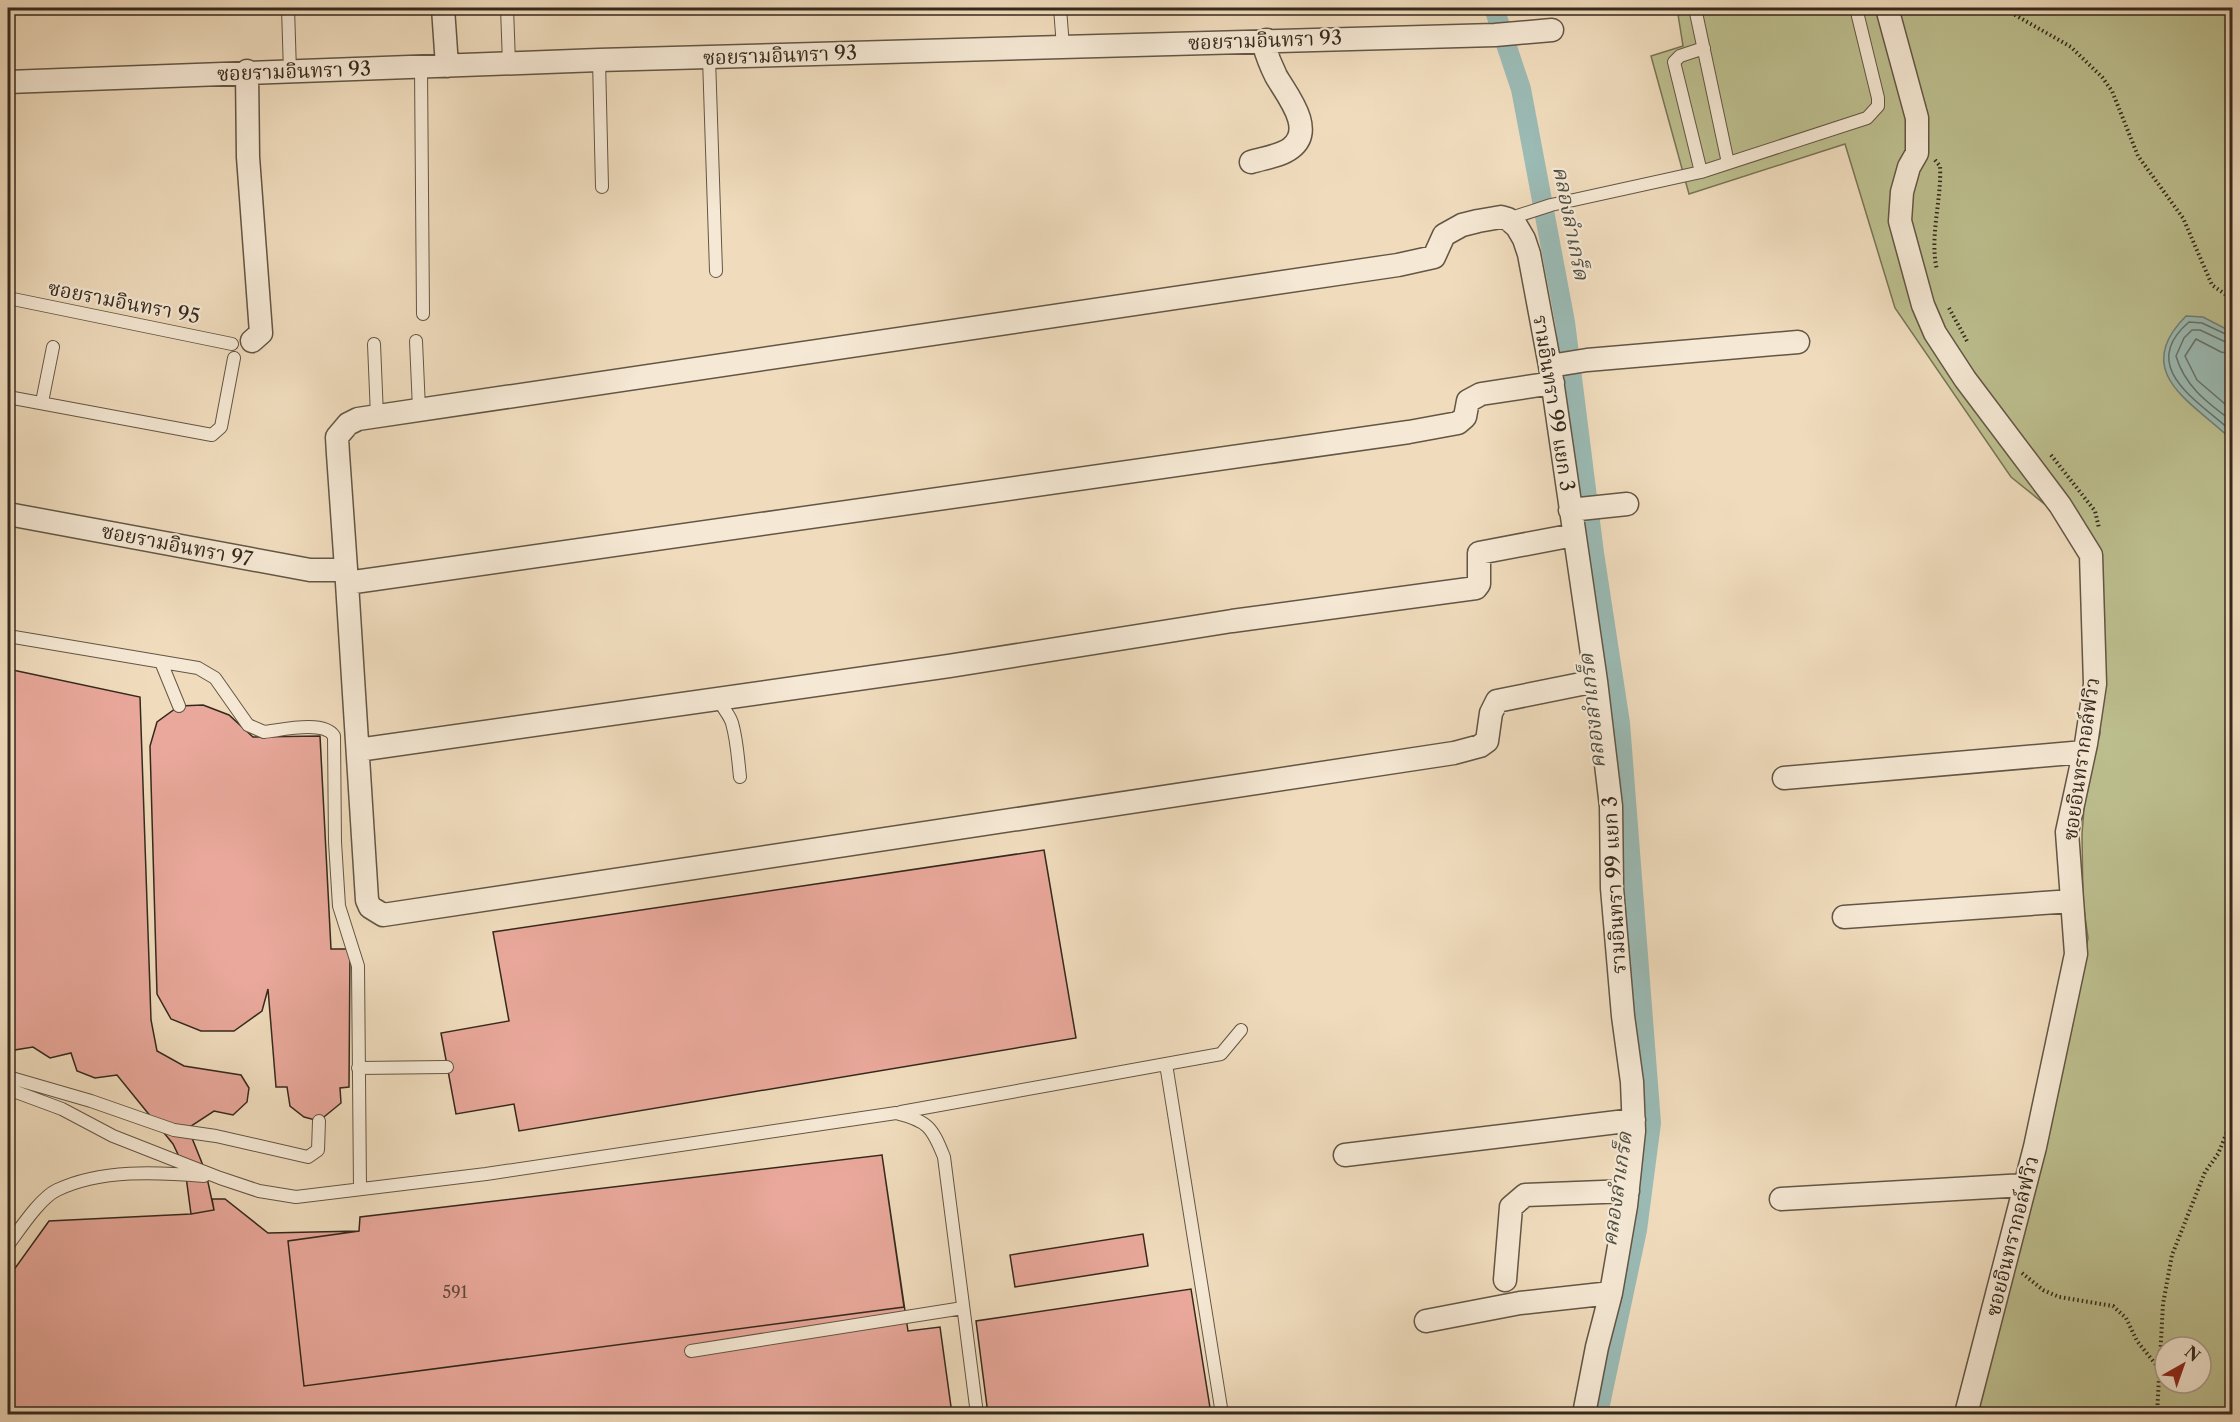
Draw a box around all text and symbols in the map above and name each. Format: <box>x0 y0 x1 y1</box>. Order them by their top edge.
street label: ซอยรามอินทรา 93 <box>1187 25 1343 55</box>
street label: ซอยรามอินทรา 93 <box>702 40 858 70</box>
street label: ซอยรามอินทรา 93 <box>216 56 372 86</box>
water label: คลองลำเกร็ด <box>1548 164 1595 282</box>
street label: ซอยรามอินทรา 95 <box>46 276 202 328</box>
street label: รามอินทรา 99 แยก 3 <box>1528 313 1580 493</box>
street label: ซอยรามอินทรา 97 <box>100 519 255 571</box>
water label: คลองลำเกร็ด <box>1573 652 1610 770</box>
street label: ซอยอินทรากอล์ฟวิว <box>2058 676 2104 842</box>
street label: รามอินทรา 99 แยก 3 <box>1597 795 1631 975</box>
water label: คลองลำเกร็ด <box>1596 1129 1637 1248</box>
street label: ซอยอินทรากอล์ฟวิว <box>1980 1153 2044 1319</box>
house number: 591 <box>443 1282 468 1302</box>
north arrow <box>2153 1335 2213 1395</box>
text: N <box>2181 1341 2204 1366</box>

